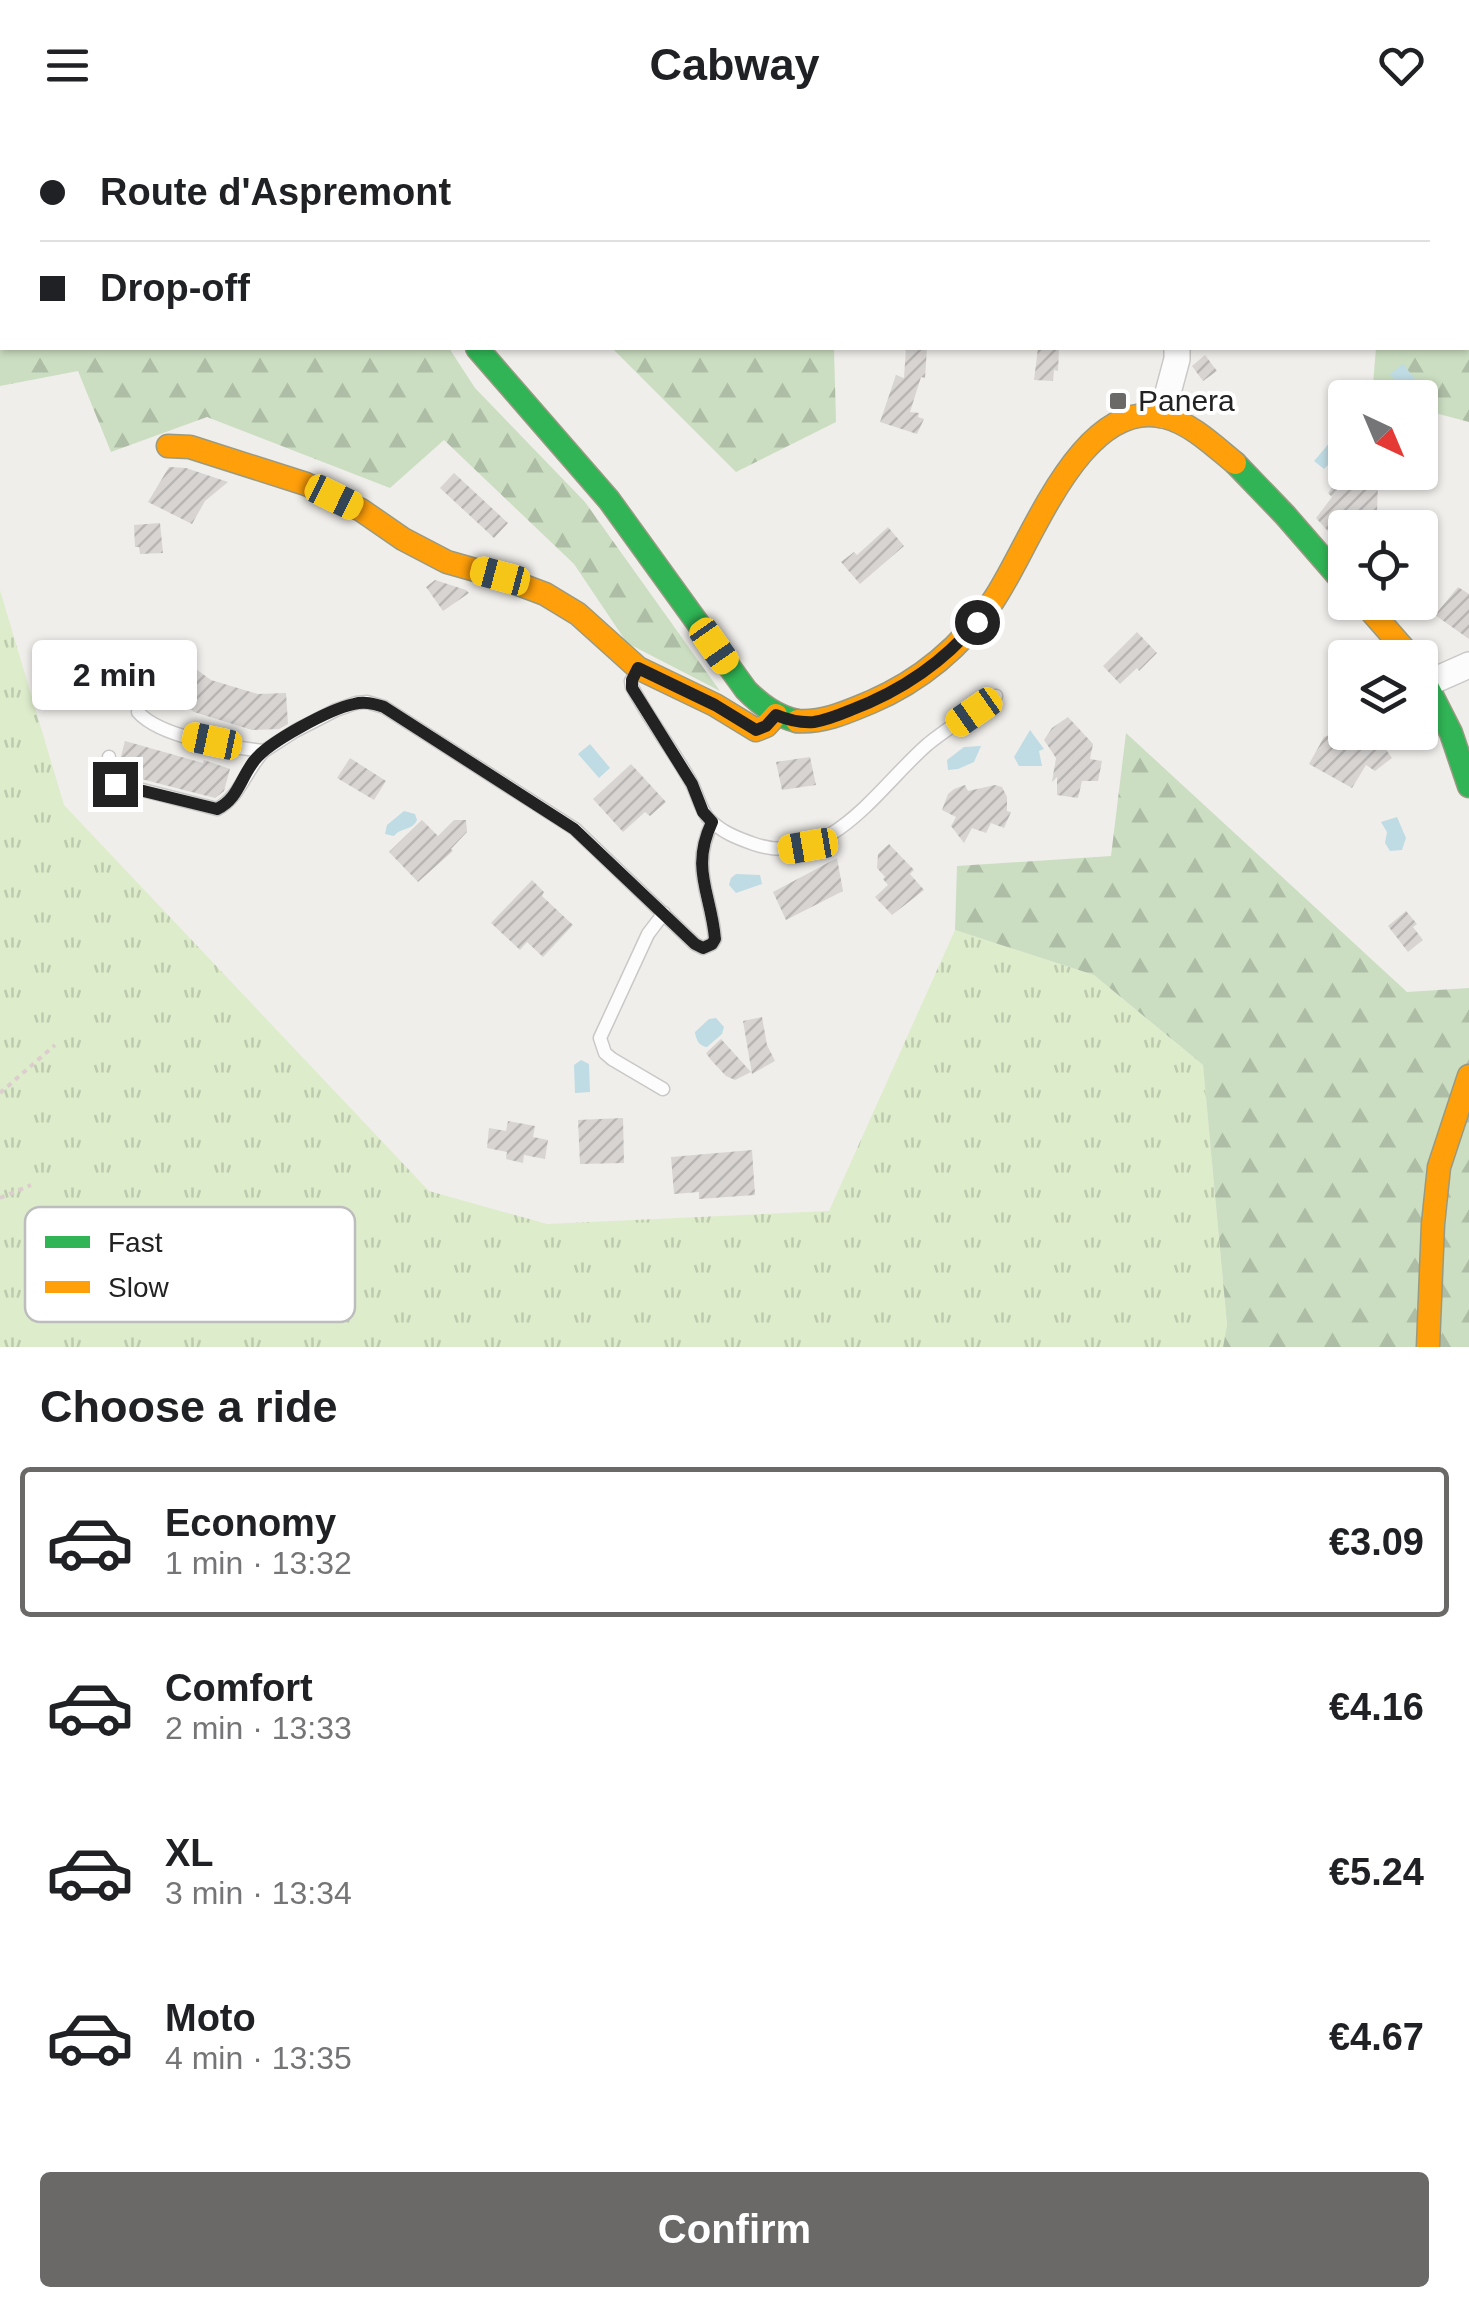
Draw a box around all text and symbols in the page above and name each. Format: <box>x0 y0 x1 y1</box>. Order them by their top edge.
icon: menu <box>40 38 95 93</box>
icon: heart <box>1374 38 1429 93</box>
text: Cabway <box>649 39 820 90</box>
text: Route d'Aspremont <box>100 171 451 213</box>
text: Drop-off <box>100 267 250 309</box>
north arrow <box>1328 380 1438 490</box>
map controls <box>1328 380 1438 750</box>
place label: Panera <box>1138 384 1235 417</box>
marker: Panera <box>1107 390 1129 412</box>
car <box>300 470 368 524</box>
button: locate <box>1328 510 1438 620</box>
car <box>467 554 533 598</box>
route start <box>955 600 1000 645</box>
car <box>685 613 743 679</box>
callout: 2 min <box>32 639 198 709</box>
button: layers <box>1328 640 1438 750</box>
text: 2 min <box>73 657 156 693</box>
car <box>941 683 1007 741</box>
car <box>180 720 244 762</box>
route end <box>93 762 138 807</box>
car <box>776 826 840 866</box>
legend <box>25 1207 355 1322</box>
text: Fast <box>108 1227 163 1258</box>
text: Slow <box>108 1272 169 1303</box>
text: Choose a ride <box>40 1381 338 1432</box>
icon: car <box>45 1497 135 1587</box>
text: Economy <box>165 1502 336 1544</box>
text: €3.09 <box>1329 1521 1424 1563</box>
text: 1 min · 13:32 <box>165 1545 352 1581</box>
icon: car <box>45 1662 135 1752</box>
text: Comfort <box>165 1667 313 1709</box>
text: €4.16 <box>1329 1686 1424 1728</box>
text: 2 min · 13:33 <box>165 1710 352 1746</box>
icon: car <box>45 1827 135 1917</box>
text: XL <box>165 1832 214 1874</box>
text: €5.24 <box>1329 1851 1424 1893</box>
text: 3 min · 13:34 <box>165 1875 352 1911</box>
icon: car <box>45 1992 135 2082</box>
text: Moto <box>165 1997 256 2039</box>
text: €4.67 <box>1329 2016 1424 2058</box>
text: 4 min · 13:35 <box>165 2040 352 2076</box>
button: Confirm <box>40 2172 1429 2287</box>

